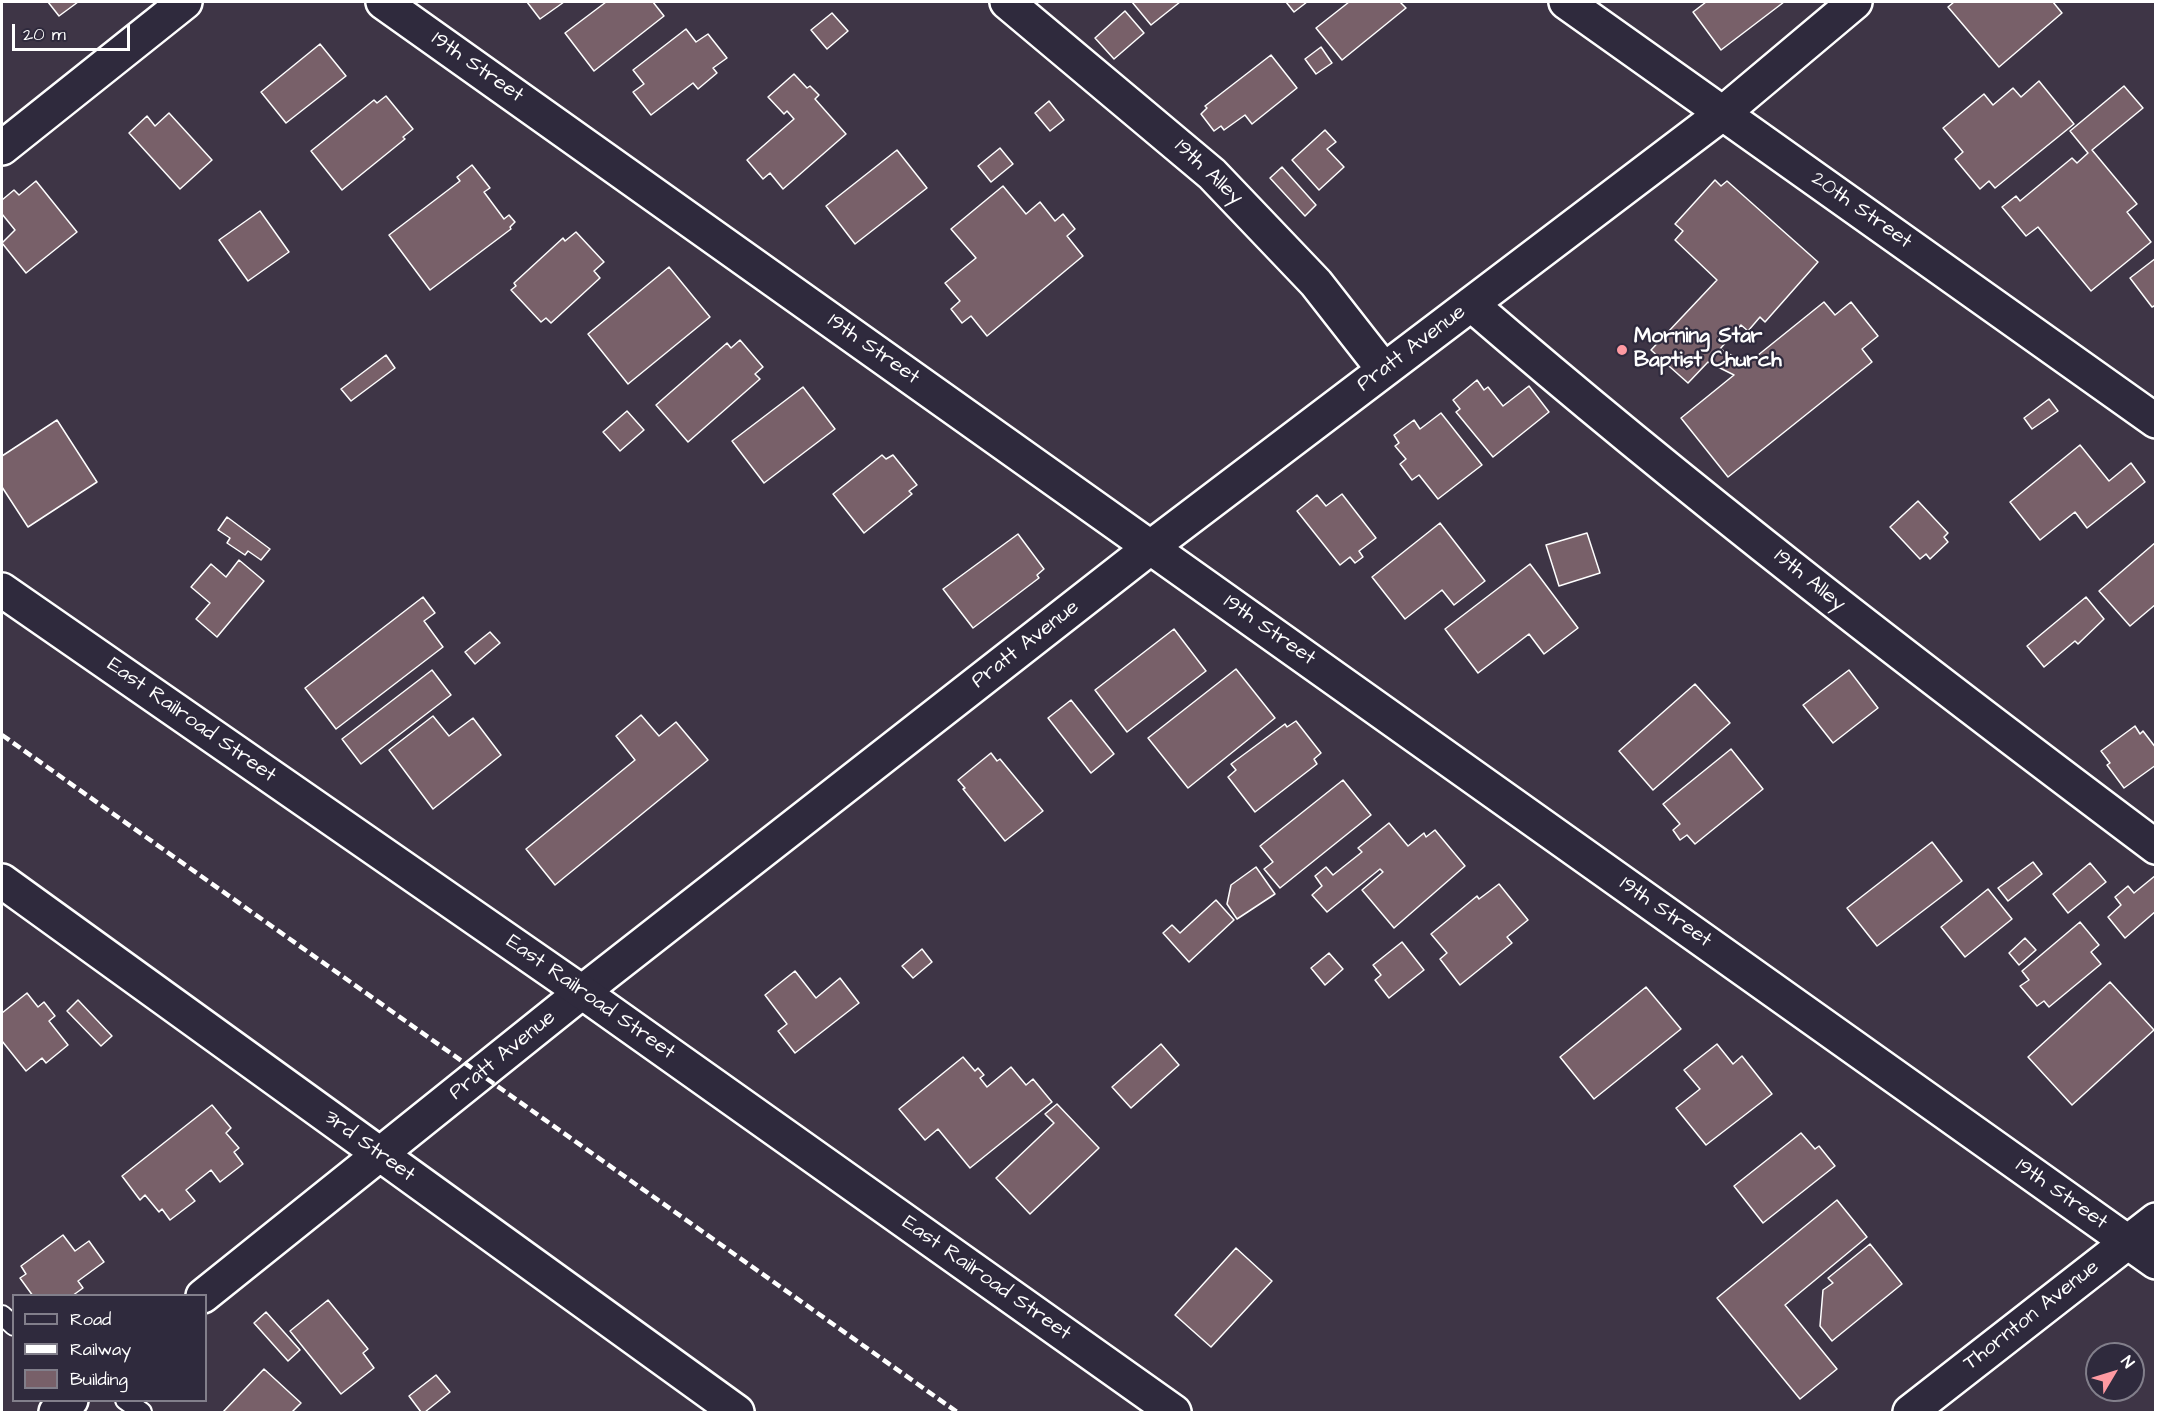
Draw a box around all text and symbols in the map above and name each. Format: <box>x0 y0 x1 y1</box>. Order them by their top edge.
scale bar <box>15 12 134 50</box>
text: 20 m <box>23 22 66 47</box>
street label: 19th Street <box>426 27 528 109</box>
street label: 19th Alley <box>1168 135 1248 211</box>
street label: 20th Street <box>1806 167 1916 255</box>
street label: Pratt Avenue <box>1353 300 1471 398</box>
street label: 19th Street <box>822 309 924 391</box>
place label: Morning Star Baptist Church <box>1634 325 1782 375</box>
marker: Morning Star Baptist Church <box>1615 343 1629 357</box>
street label: 19th Alley <box>1768 544 1850 618</box>
street label: 19th Street <box>1218 590 1320 672</box>
street label: Pratt Avenue <box>967 595 1085 695</box>
street label: East Railroad Street <box>102 653 280 789</box>
street label: 19th Street <box>1614 872 1716 954</box>
street label: East Railroad Street <box>501 930 679 1066</box>
street label: Pratt Avenue <box>445 1006 561 1106</box>
street label: 3rd Street <box>319 1106 419 1188</box>
street label: 19th Street <box>2010 1154 2112 1236</box>
street label: East Railroad Street <box>897 1211 1075 1347</box>
street label: Thornton Avenue <box>1959 1255 2105 1377</box>
legend <box>12 1294 207 1402</box>
text: Road <box>70 1307 111 1332</box>
text: Railway <box>70 1337 131 1362</box>
north arrow <box>2085 1342 2145 1402</box>
text: N <box>2116 1351 2139 1373</box>
text: Building <box>70 1367 128 1392</box>

